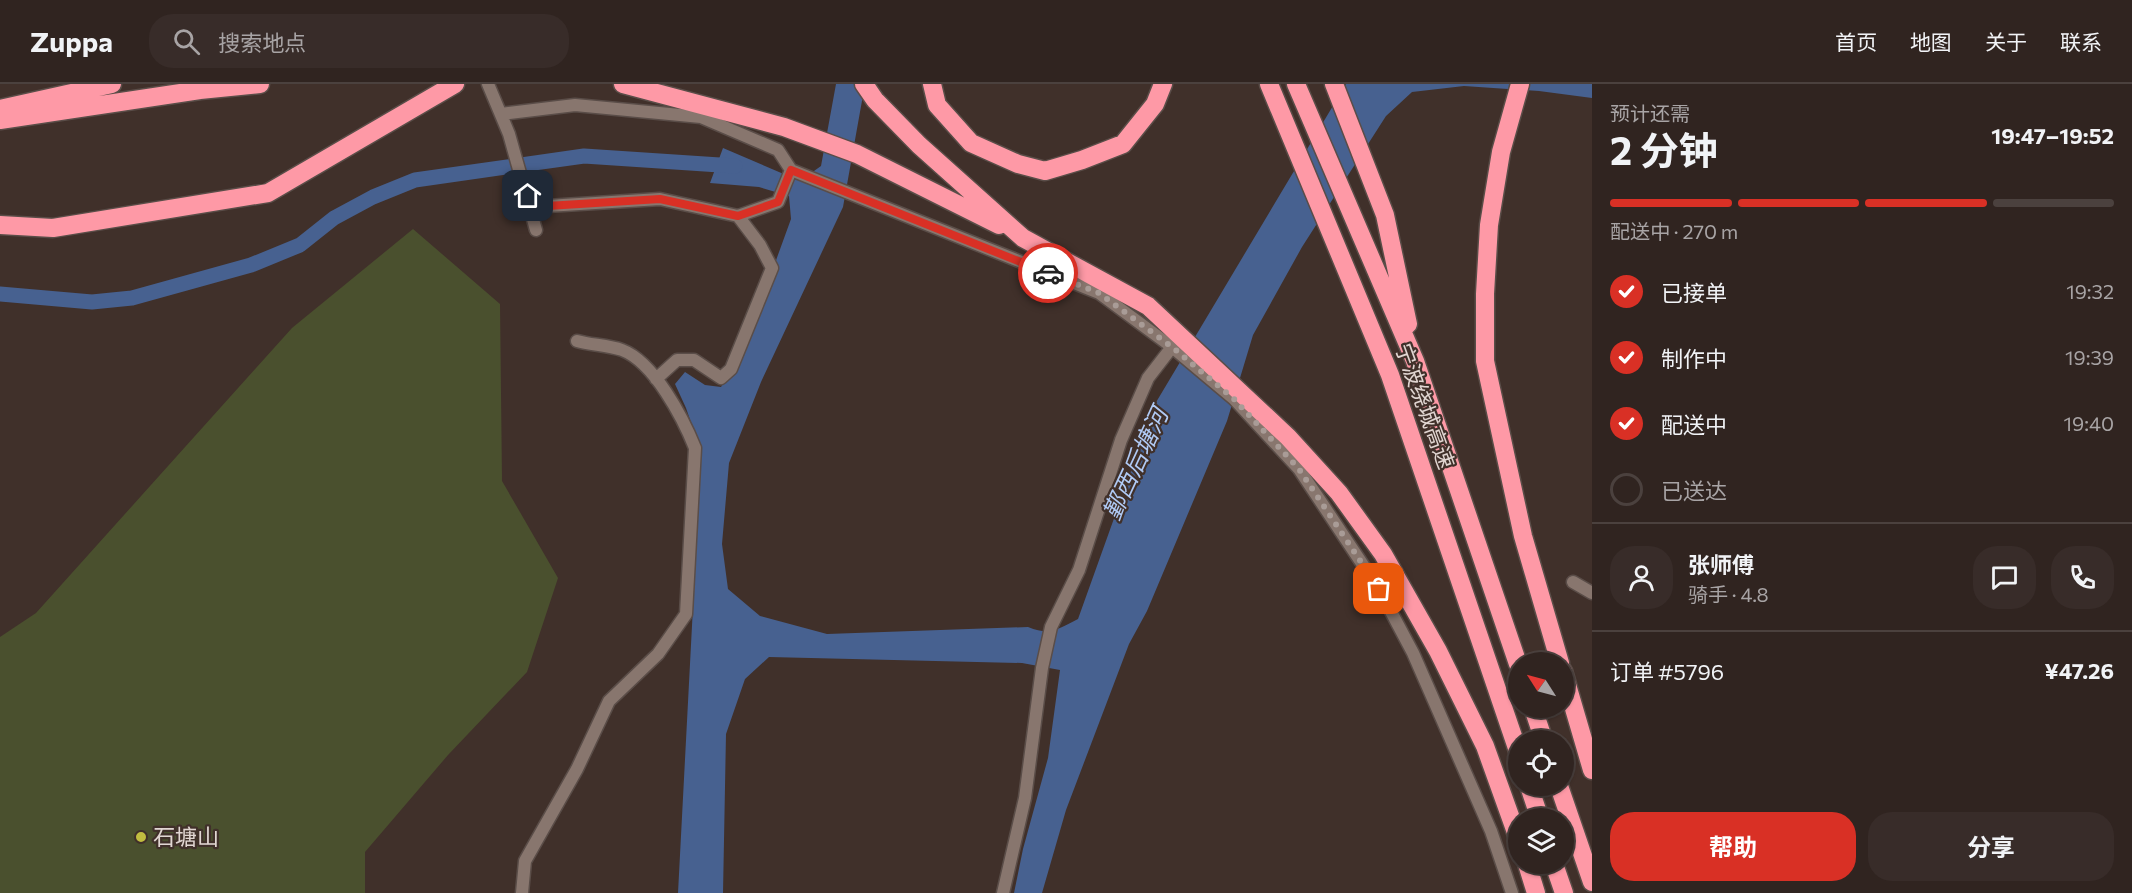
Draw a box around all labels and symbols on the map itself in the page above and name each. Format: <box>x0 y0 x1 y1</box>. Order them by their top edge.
pin <box>502 170 553 221</box>
courier <box>1018 243 1078 303</box>
street label: 宁波绕城高速 <box>1390 339 1461 472</box>
water label: 鄞西后塘河 <box>1096 399 1175 524</box>
pin <box>1353 563 1404 614</box>
north arrow <box>1508 652 1574 718</box>
place label: 石塘山 <box>153 823 219 850</box>
marker: 石塘山 <box>134 830 148 844</box>

